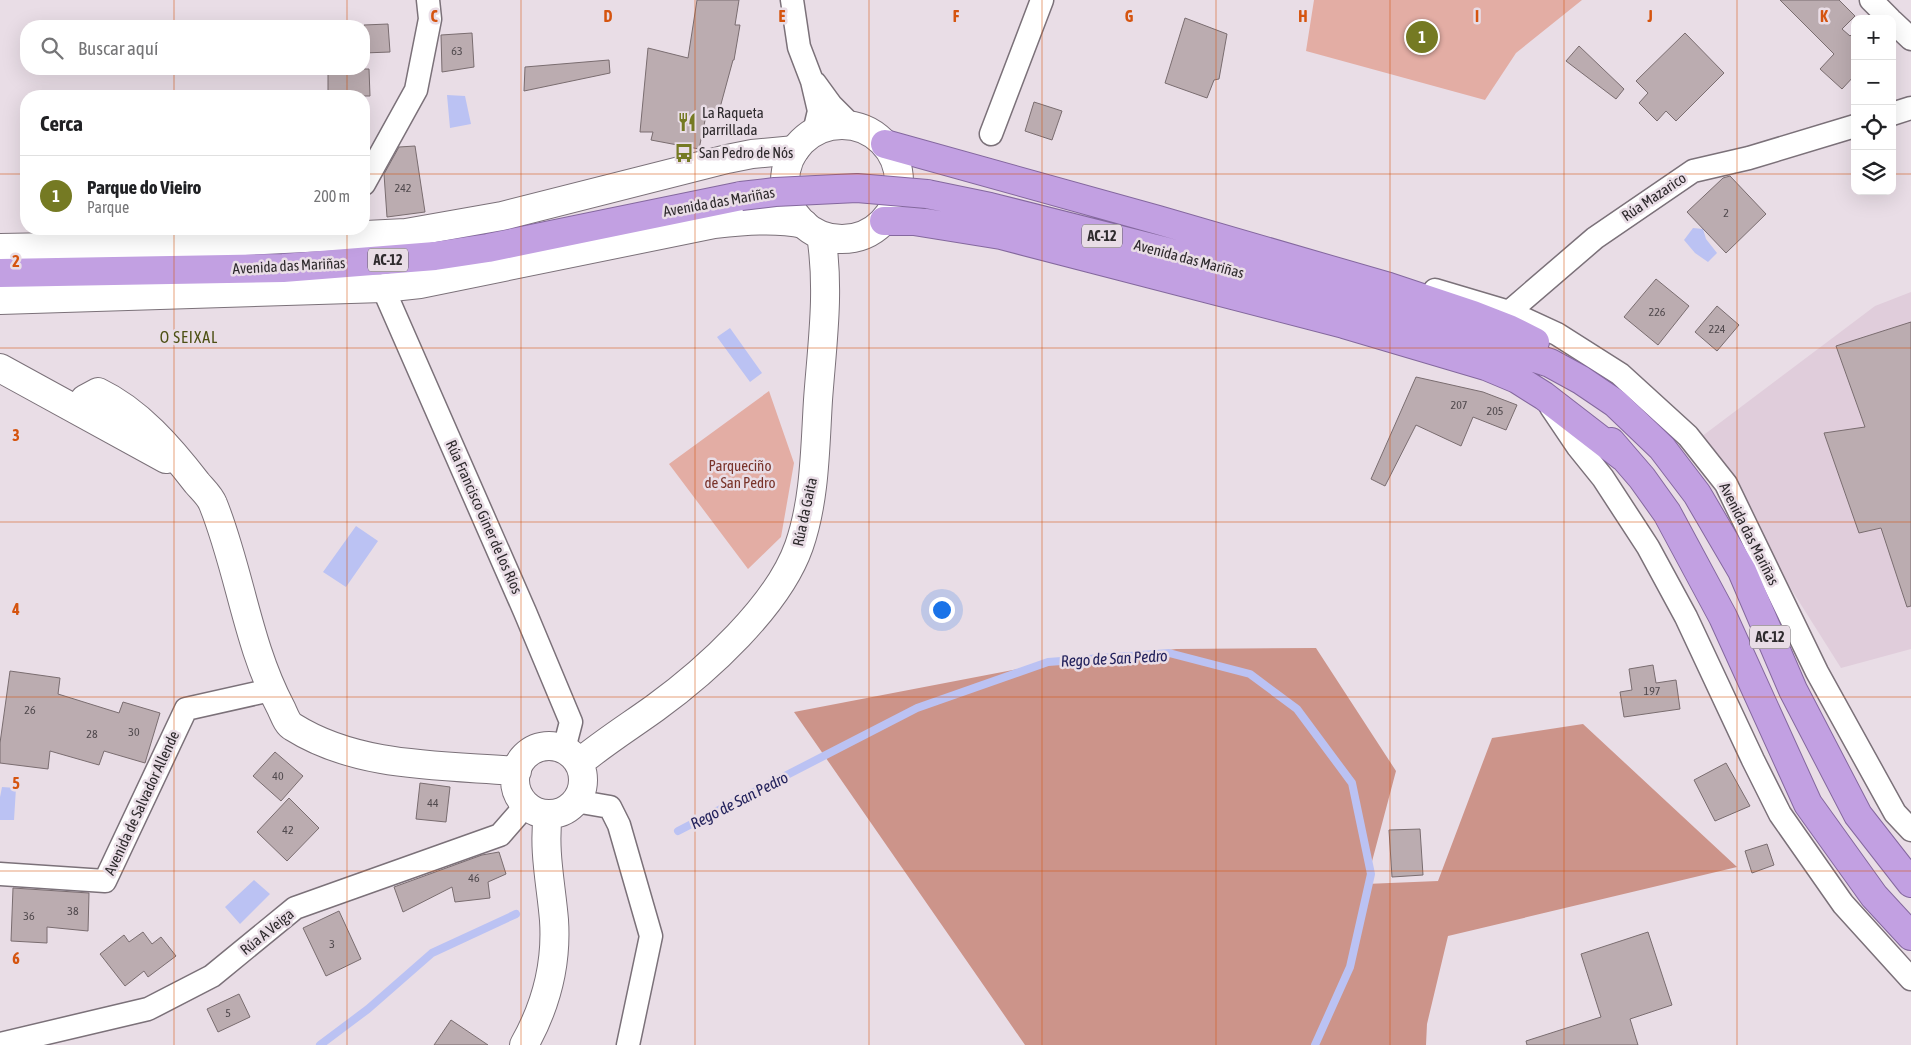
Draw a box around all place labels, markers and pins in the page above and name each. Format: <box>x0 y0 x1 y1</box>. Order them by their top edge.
pin: 1 <box>1406 18 1438 56</box>
place label: La Raqueta parrillada <box>702 104 764 138</box>
restaurant icon: La Raqueta parrillada <box>676 111 698 133</box>
bus stop icon: San Pedro de Nós <box>673 142 695 164</box>
place label: San Pedro de Nós <box>699 144 793 161</box>

